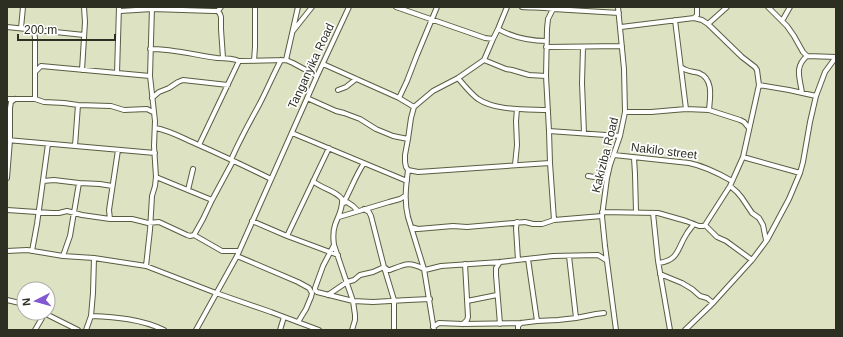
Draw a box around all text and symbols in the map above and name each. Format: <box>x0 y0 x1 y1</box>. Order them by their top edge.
scale bar <box>18 16 115 42</box>
street label: Tanganyika Road <box>285 21 337 111</box>
text: 200 m <box>24 23 57 37</box>
street label: Kakiziba Road <box>589 116 621 194</box>
street label: Nakilo street <box>630 140 699 162</box>
north arrow <box>16 281 56 321</box>
text: N <box>20 297 32 307</box>

